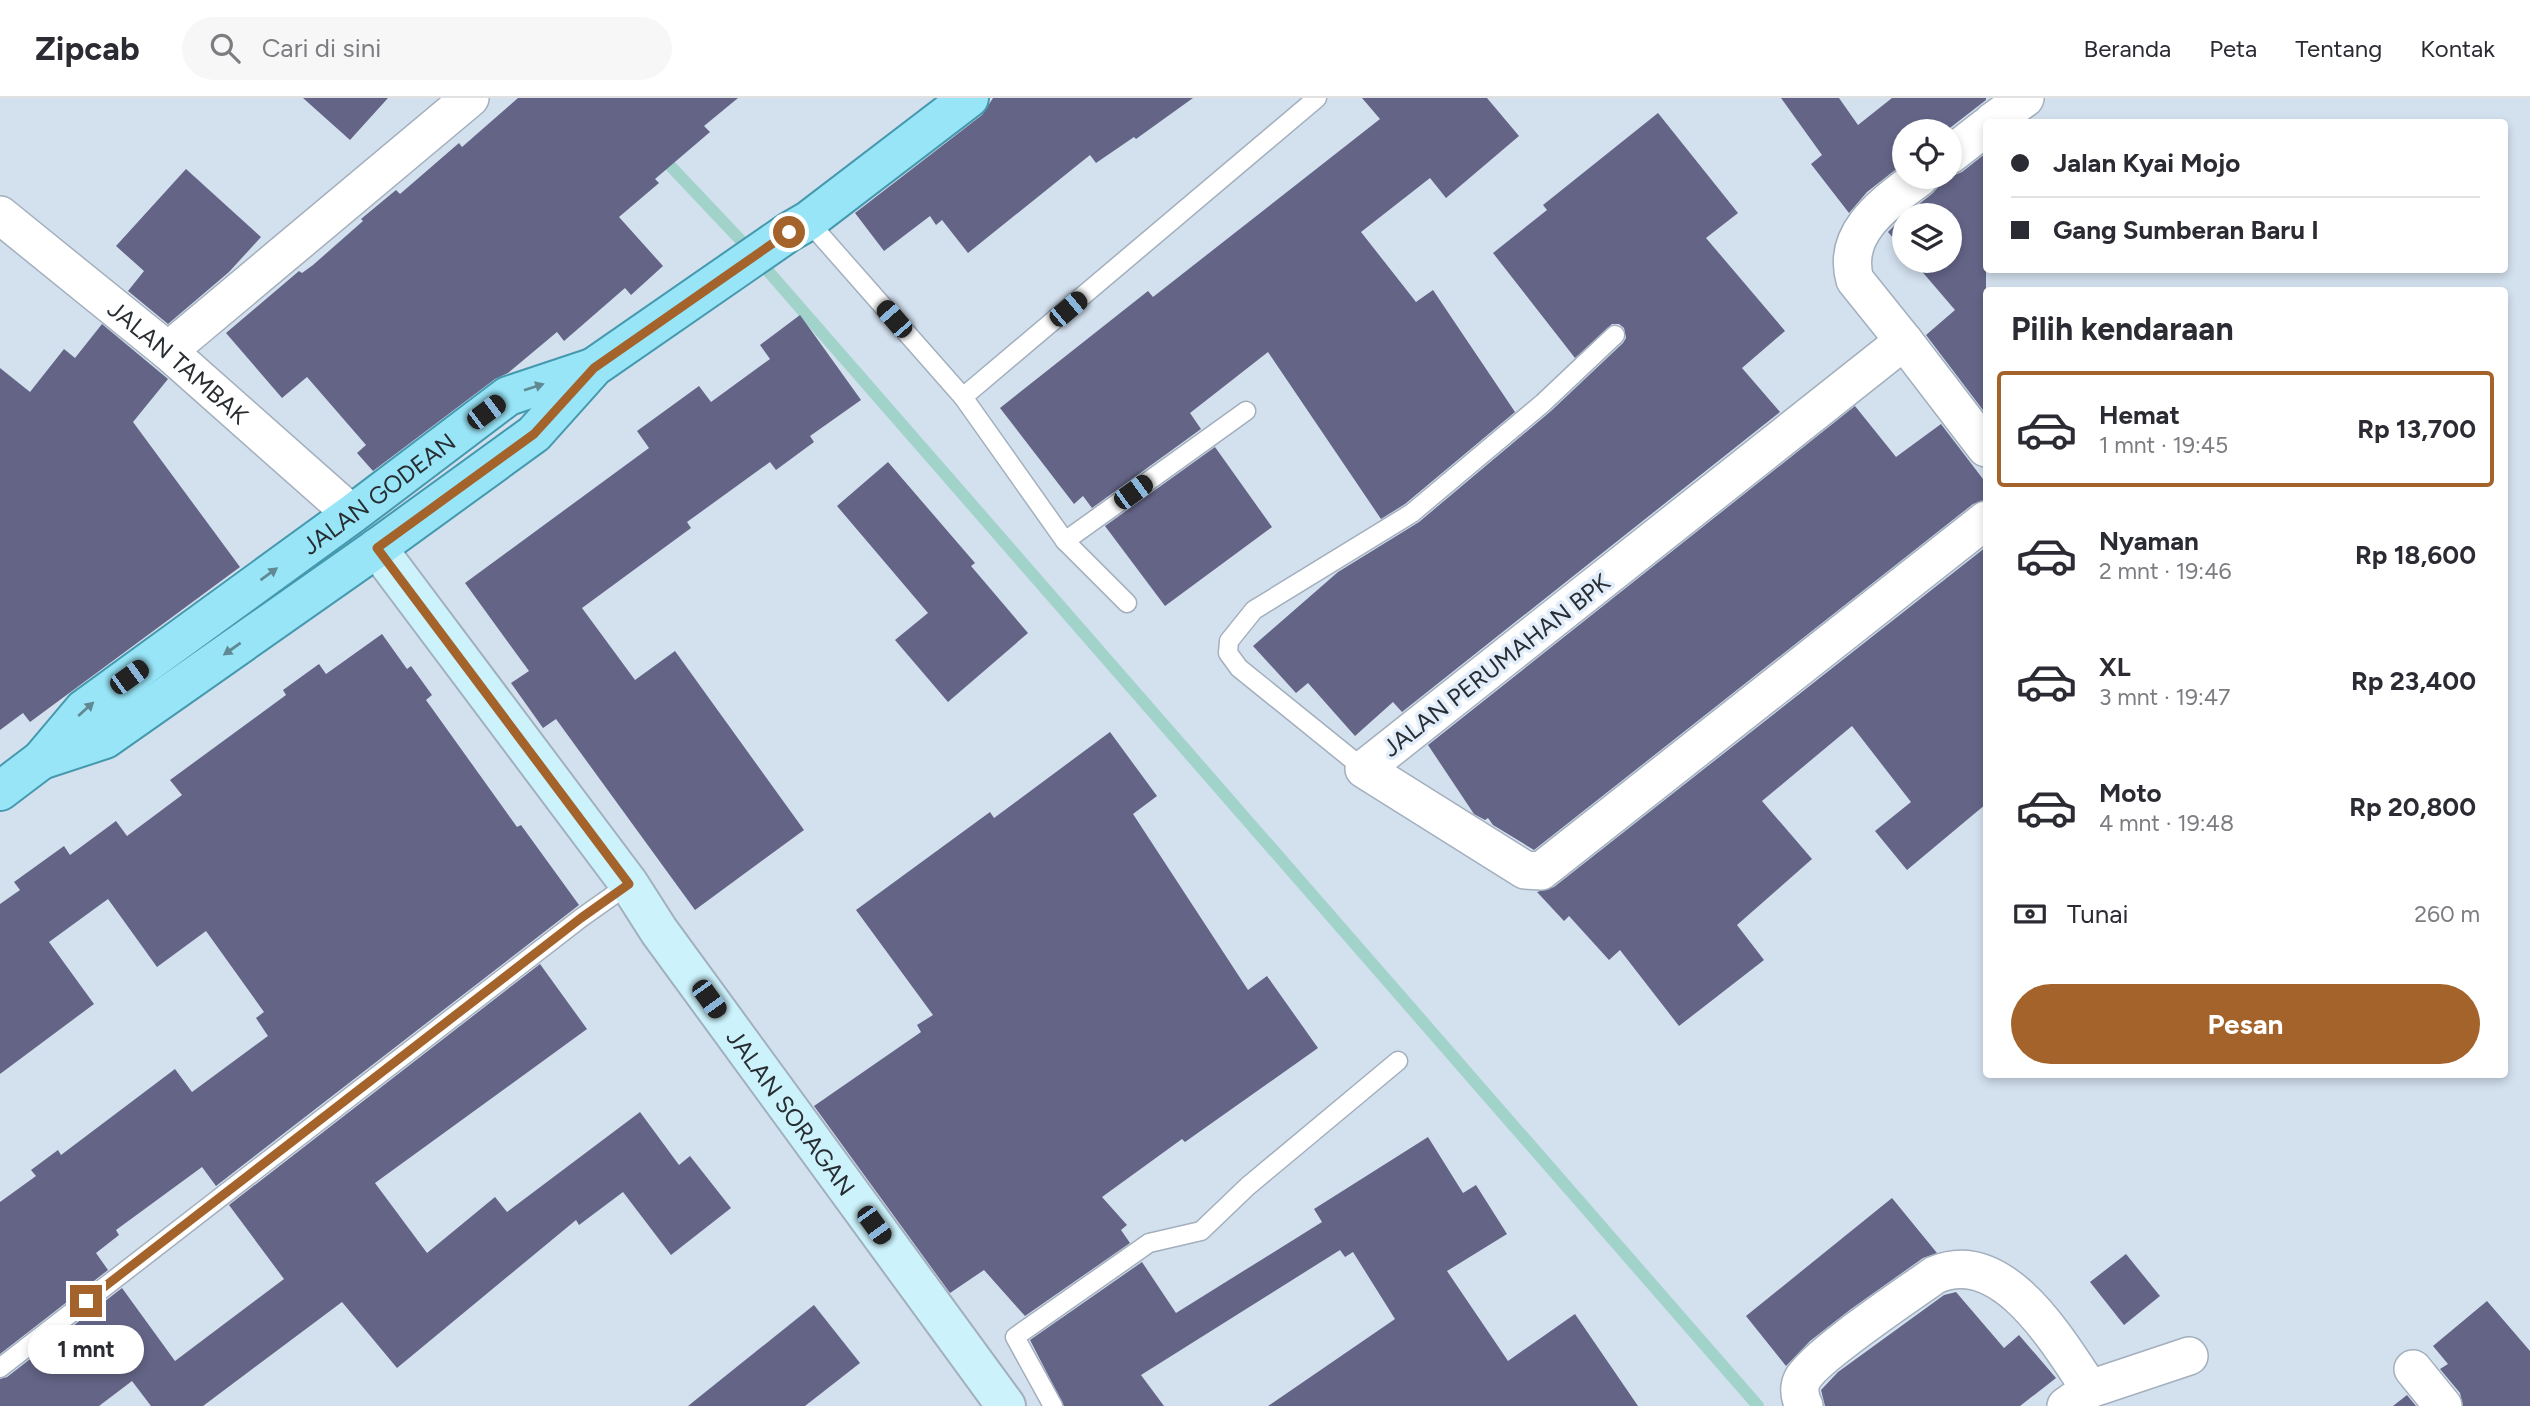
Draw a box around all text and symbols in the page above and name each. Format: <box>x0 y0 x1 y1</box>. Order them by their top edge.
search box <box>182 17 672 80</box>
text: Zipcab <box>35 29 140 68</box>
icon: search <box>206 29 244 67</box>
text: Cari di sini <box>262 32 381 64</box>
text: Beranda <box>2084 34 2171 63</box>
text: Peta <box>2209 34 2257 63</box>
text: Tentang <box>2295 34 2382 63</box>
text: Kontak <box>2420 34 2495 63</box>
map controls <box>1892 119 1962 273</box>
button: locate <box>1892 119 1962 189</box>
text: Jalan Kyai Mojo <box>2053 147 2240 179</box>
button: layers <box>1892 203 1962 273</box>
text: Gang Sumberan Baru I <box>2053 214 2319 246</box>
route start <box>773 216 805 248</box>
car <box>1046 287 1091 331</box>
street label: JALAN TAMBAK <box>102 294 255 430</box>
car <box>873 296 916 342</box>
text: Pilih kendaraan <box>2011 310 2234 348</box>
one-way arrow <box>524 381 545 392</box>
car <box>463 391 510 433</box>
icon: car <box>2015 398 2078 461</box>
text: Hemat <box>2099 399 2180 431</box>
text: Rp 13,700 <box>2357 413 2476 445</box>
street label: JALAN GODEAN <box>296 427 461 560</box>
text: 1 mnt · 19:45 <box>2099 431 2228 459</box>
car <box>1110 471 1157 513</box>
icon: car <box>2015 524 2078 587</box>
text: Nyaman <box>2099 525 2199 557</box>
text: Rp 18,600 <box>2355 539 2476 571</box>
text: 2 mnt · 19:46 <box>2099 557 2231 585</box>
one-way arrow <box>260 567 278 581</box>
street label: JALAN PERUMAHAN BPK <box>1377 567 1616 763</box>
one-way arrow <box>223 642 241 656</box>
icon: car <box>2015 650 2078 713</box>
text: XL <box>2099 651 2131 683</box>
car <box>106 656 153 698</box>
text: Rp 23,400 <box>2351 665 2476 697</box>
text: 3 mnt · 19:47 <box>2099 683 2230 711</box>
one-way arrow <box>77 701 95 717</box>
icon: car <box>2015 776 2078 839</box>
text: Moto <box>2099 777 2162 809</box>
text: Rp 20,800 <box>2349 791 2476 823</box>
text: 4 mnt · 19:48 <box>2099 809 2234 837</box>
icon: cash <box>2011 895 2049 933</box>
text: Tunai <box>2067 898 2128 930</box>
text: 260 m <box>2414 900 2480 928</box>
car <box>689 976 730 1022</box>
button: Pesan <box>2011 984 2480 1064</box>
street label: JALAN SORAGAN <box>721 1023 862 1201</box>
car <box>854 1202 895 1248</box>
route end <box>70 1285 102 1317</box>
callout: 1 mnt <box>28 1326 144 1374</box>
text: 1 mnt <box>57 1335 115 1363</box>

